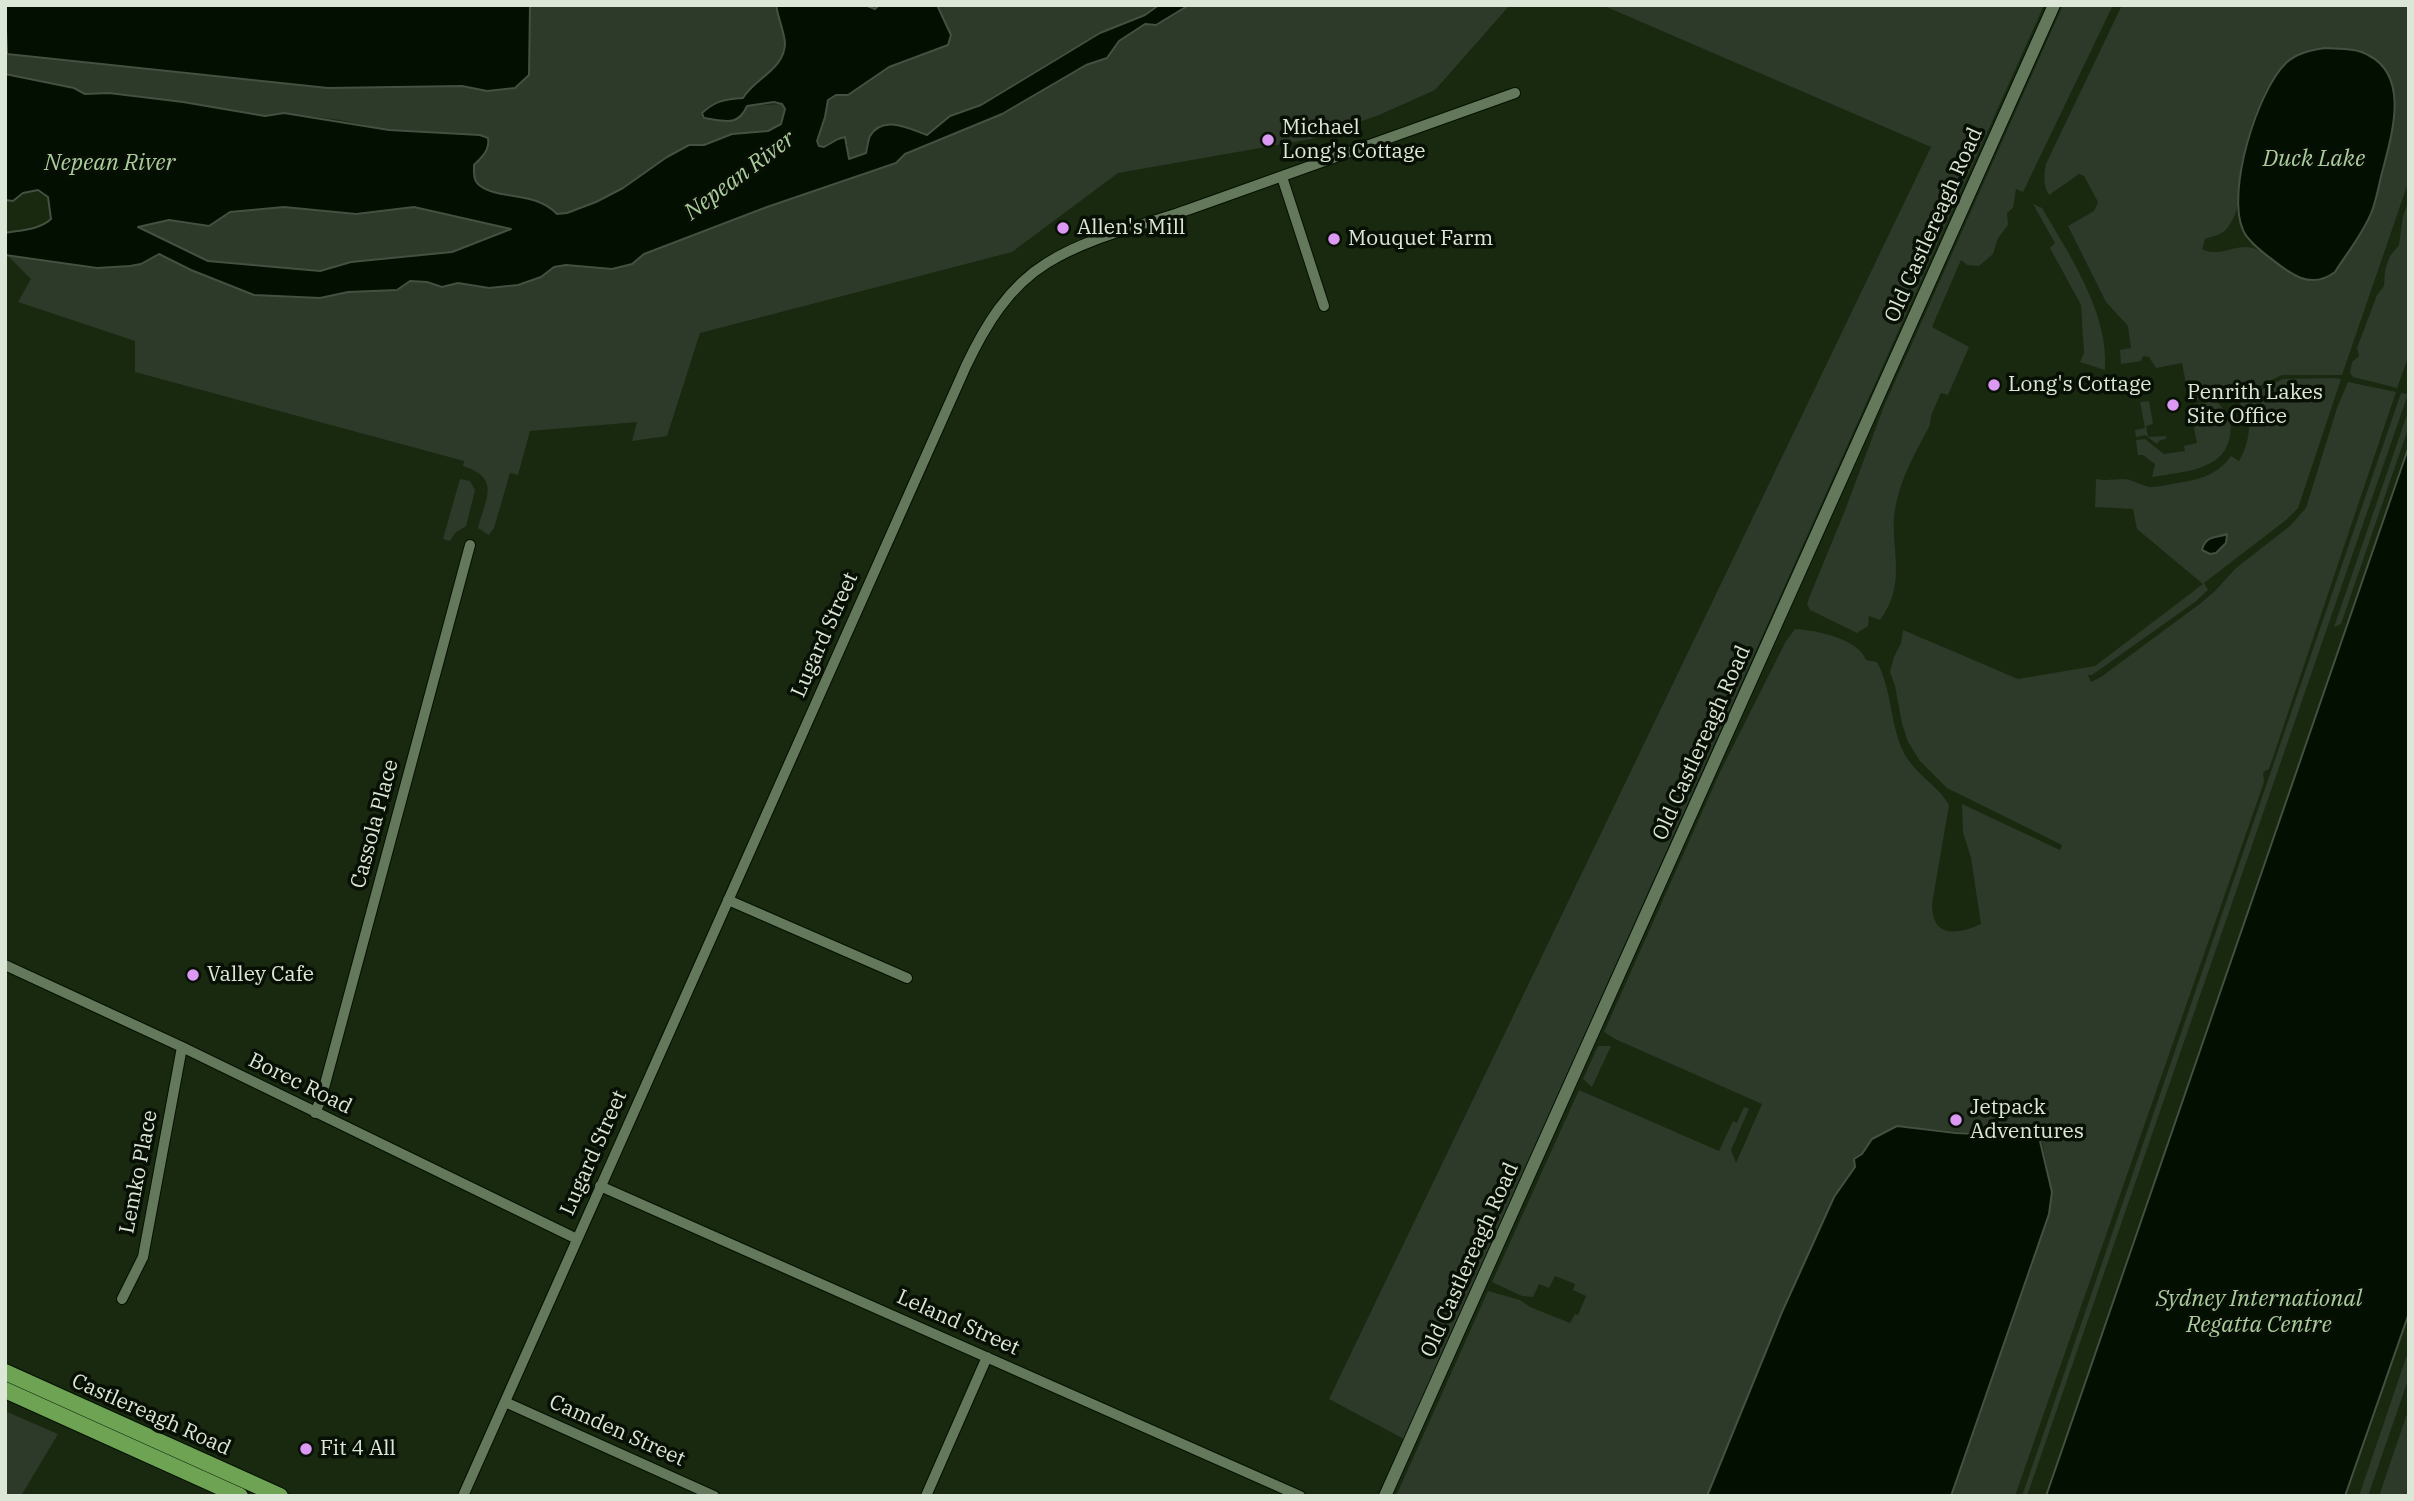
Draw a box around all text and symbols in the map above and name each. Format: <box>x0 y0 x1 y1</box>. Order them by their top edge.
place label: Michael Long's Cottage <box>1282 115 1425 165</box>
street label: Old Castlereagh Road <box>1880 124 1988 326</box>
water label: Nepean River <box>679 125 801 227</box>
marker: Michael Long's Cottage <box>1260 132 1276 148</box>
water label: Duck Lake <box>2263 145 2365 173</box>
water label: Nepean River <box>44 149 176 177</box>
place label: Allen's Mill <box>1077 215 1185 241</box>
marker: Allen's Mill <box>1055 220 1071 236</box>
place label: Mouquet Farm <box>1348 226 1493 252</box>
marker: Mouquet Farm <box>1326 231 1342 247</box>
place label: Long's Cottage <box>2008 372 2151 398</box>
marker: Long's Cottage <box>1986 377 2002 393</box>
place label: Penrith Lakes Site Office <box>2187 380 2323 430</box>
marker: Penrith Lakes Site Office <box>2165 397 2181 413</box>
street label: Lugard Street <box>786 569 864 701</box>
street label: Old Castlereagh Road <box>1648 642 1756 844</box>
street label: Cassola Place <box>346 757 404 891</box>
place label: Valley Cafe <box>207 962 314 988</box>
marker: Valley Cafe <box>185 967 201 983</box>
street label: Borec Road <box>244 1048 356 1120</box>
street label: Lugard Street <box>555 1087 633 1219</box>
place label: Jetpack Adventures <box>1970 1095 2084 1145</box>
street label: Lemko Place <box>115 1108 163 1236</box>
marker: Jetpack Adventures <box>1948 1112 1964 1128</box>
street label: Old Castlereagh Road <box>1416 1159 1524 1361</box>
street label: Leland Street <box>893 1285 1023 1361</box>
water label: Sydney International Regatta Centre <box>2156 1285 2362 1339</box>
street label: Castlereagh Road <box>68 1369 234 1461</box>
street label: Camden Street <box>545 1390 689 1472</box>
place label: Fit 4 All <box>320 1436 396 1462</box>
marker: Fit 4 All <box>298 1441 314 1457</box>

